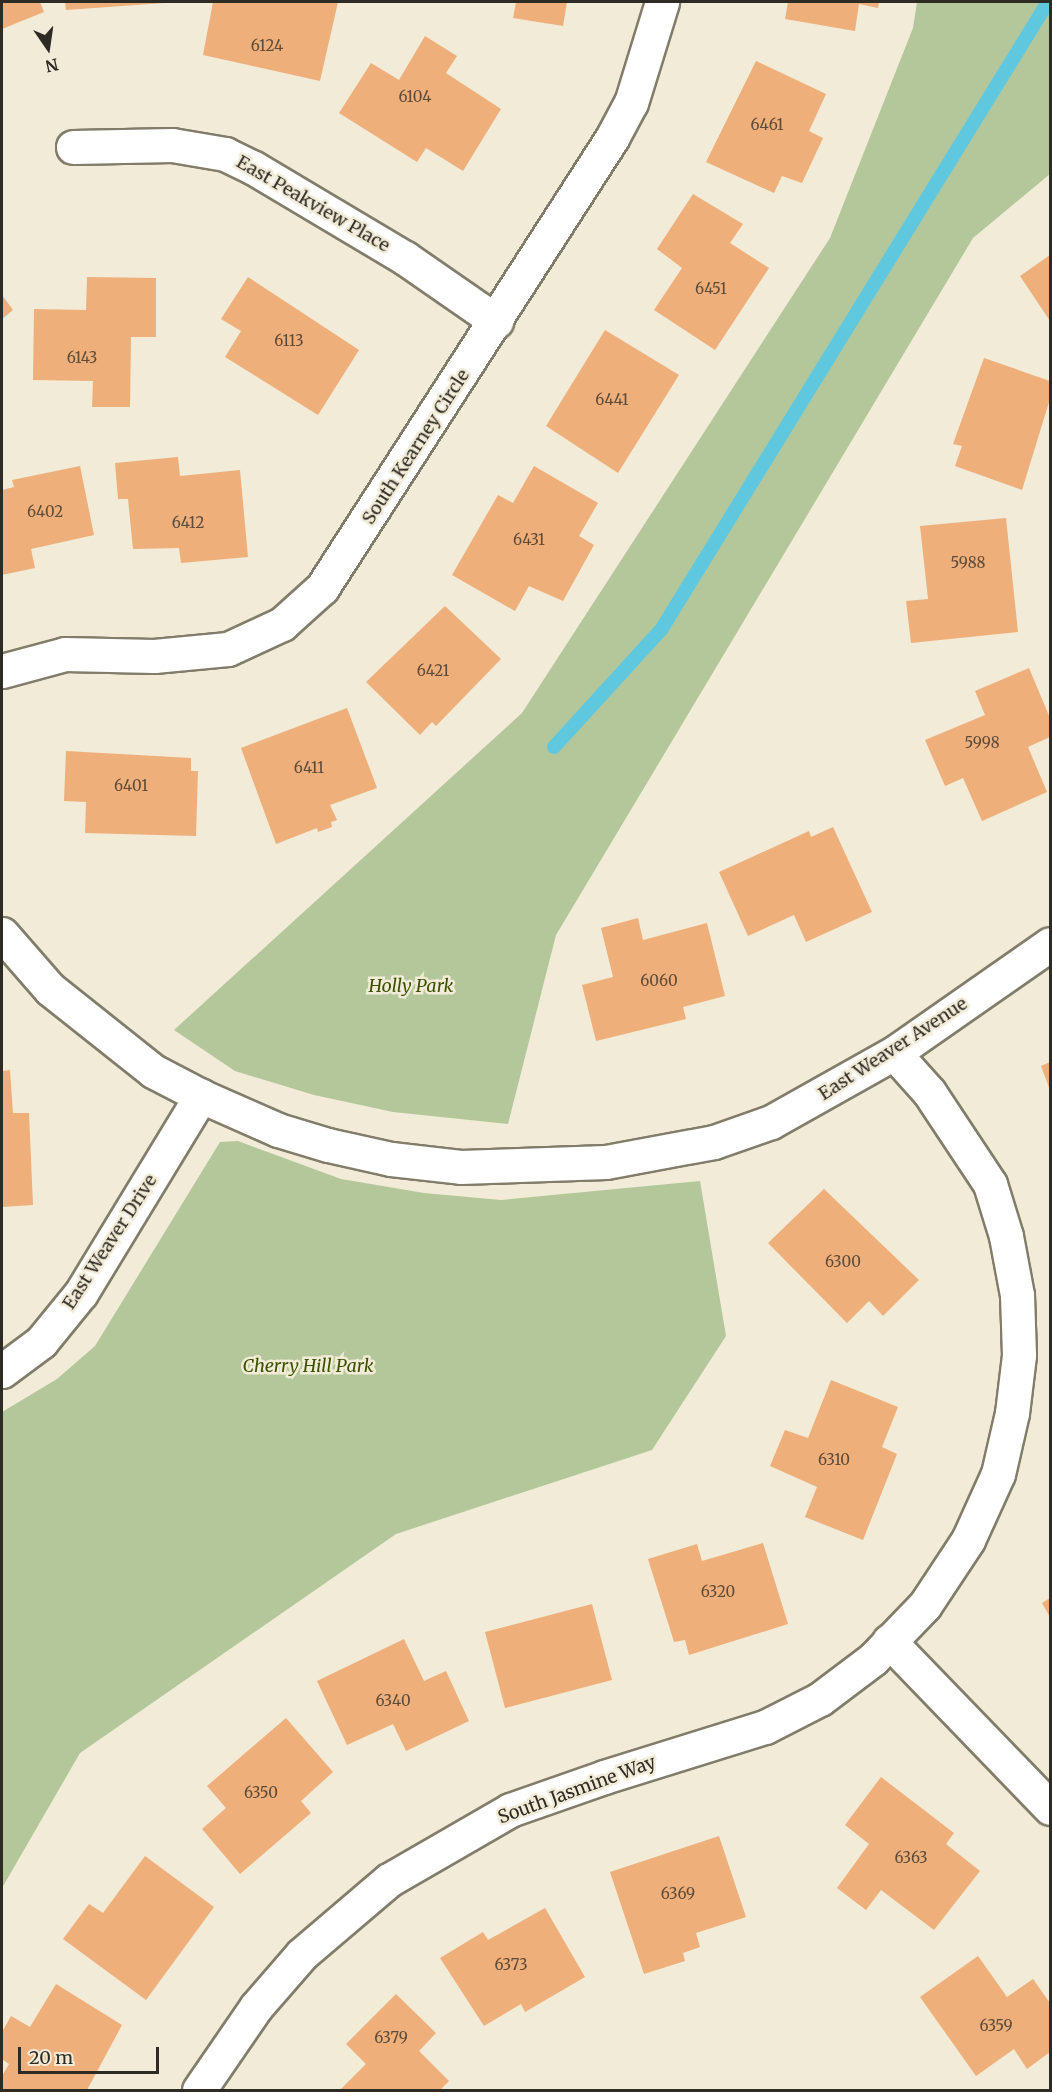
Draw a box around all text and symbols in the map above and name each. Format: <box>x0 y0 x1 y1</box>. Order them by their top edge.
north arrow <box>18 18 78 78</box>
house number: 6124 <box>251 37 283 55</box>
text: N <box>44 54 60 77</box>
house number: 6104 <box>399 88 431 106</box>
house number: 6461 <box>750 116 784 134</box>
street label: East Peakview Place <box>232 151 394 257</box>
house number: 6451 <box>695 280 727 298</box>
house number: 6113 <box>274 332 304 350</box>
house number: 6143 <box>67 349 97 367</box>
street label: South Kearney Circle <box>358 366 474 528</box>
house number: 6441 <box>595 391 629 409</box>
house number: 6402 <box>27 503 63 521</box>
house number: 6412 <box>172 514 204 532</box>
house number: 6431 <box>513 531 545 549</box>
house number: 5988 <box>951 554 985 572</box>
house number: 6421 <box>417 662 449 680</box>
house number: 5998 <box>964 734 1000 752</box>
house number: 6411 <box>294 759 324 777</box>
house number: 6401 <box>114 777 148 795</box>
house number: 6060 <box>640 972 678 990</box>
park label: Holly Park <box>369 975 453 997</box>
street label: East Weaver Avenue <box>815 993 971 1105</box>
street label: East Weaver Drive <box>58 1171 162 1313</box>
house number: 6300 <box>825 1253 861 1271</box>
park label: Cherry Hill Park <box>243 1355 373 1377</box>
house number: 6310 <box>818 1451 850 1469</box>
house number: 6320 <box>701 1583 735 1601</box>
house number: 6340 <box>375 1692 411 1710</box>
street label: South Jasmine Way <box>495 1751 659 1829</box>
house number: 6350 <box>244 1784 278 1802</box>
house number: 6363 <box>894 1849 928 1867</box>
house number: 6369 <box>661 1885 695 1903</box>
house number: 6373 <box>494 1956 528 1974</box>
house number: 6359 <box>979 2017 1013 2035</box>
house number: 6379 <box>374 2029 408 2047</box>
scale bar <box>21 2035 162 2073</box>
text: 20 m <box>29 2046 73 2069</box>

